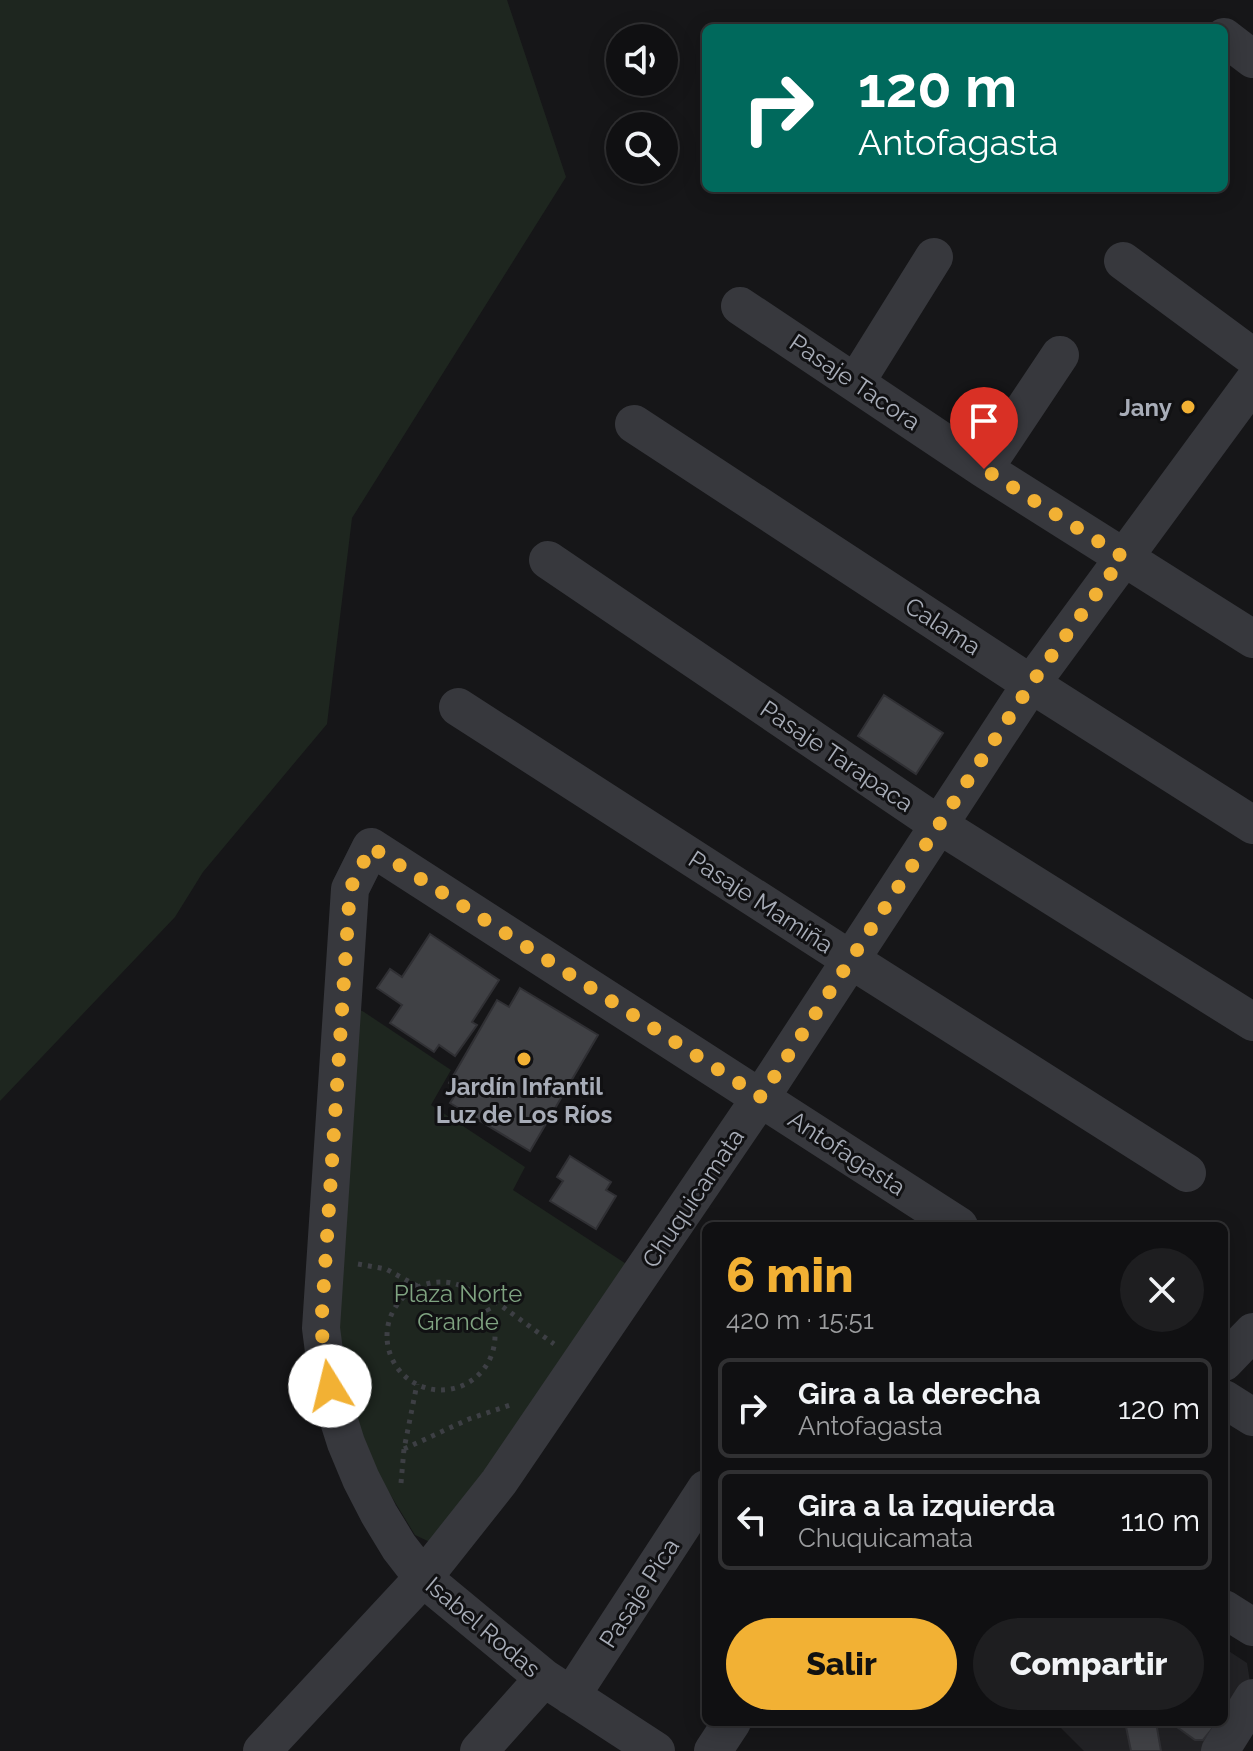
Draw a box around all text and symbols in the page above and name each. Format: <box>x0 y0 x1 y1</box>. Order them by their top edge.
map controls <box>606 24 678 184</box>
button: sound <box>606 24 678 96</box>
text: 120 m <box>858 54 1017 120</box>
icon: right <box>726 56 830 160</box>
button: search <box>606 112 678 184</box>
text: Antofagasta <box>858 121 1058 163</box>
street label: Pasaje Tacora <box>784 328 926 436</box>
pin <box>950 387 1018 469</box>
place label: Jany <box>1119 393 1172 422</box>
marker: Jany <box>1179 398 1197 416</box>
icon: arrive <box>962 399 1006 443</box>
street label: Calama <box>900 591 986 661</box>
street label: Pasaje Tarapaca <box>755 694 919 818</box>
street label: Pasaje Mamiña <box>683 844 839 960</box>
marker: Jardín Infantil Luz de Los Ríos <box>515 1050 533 1068</box>
place label: Jardín Infantil Luz de Los Ríos <box>436 1072 612 1129</box>
street label: Antofagasta <box>783 1104 911 1202</box>
street label: Chuquicamata <box>636 1123 750 1273</box>
text: 6 min <box>726 1247 854 1303</box>
button: close <box>1120 1248 1204 1332</box>
park label: Plaza Norte Grande <box>394 1279 522 1336</box>
text: 420 m · 15:51 <box>726 1305 874 1335</box>
position arrow <box>288 1344 372 1428</box>
text: Gira a la derecha <box>798 1376 1041 1411</box>
icon: right <box>730 1386 774 1430</box>
text: 120 m <box>1118 1391 1200 1426</box>
text: Antofagasta <box>798 1411 943 1441</box>
text: Gira a la izquierda <box>798 1488 1055 1523</box>
icon: left <box>730 1498 774 1542</box>
text: 110 m <box>1121 1503 1200 1538</box>
text: Chuquicamata <box>798 1523 973 1553</box>
street label: Pasaje Pica <box>593 1533 685 1653</box>
street label: Isabel Rodas <box>420 1571 546 1683</box>
button: Salir <box>726 1618 957 1710</box>
button: Compartir <box>973 1618 1204 1710</box>

